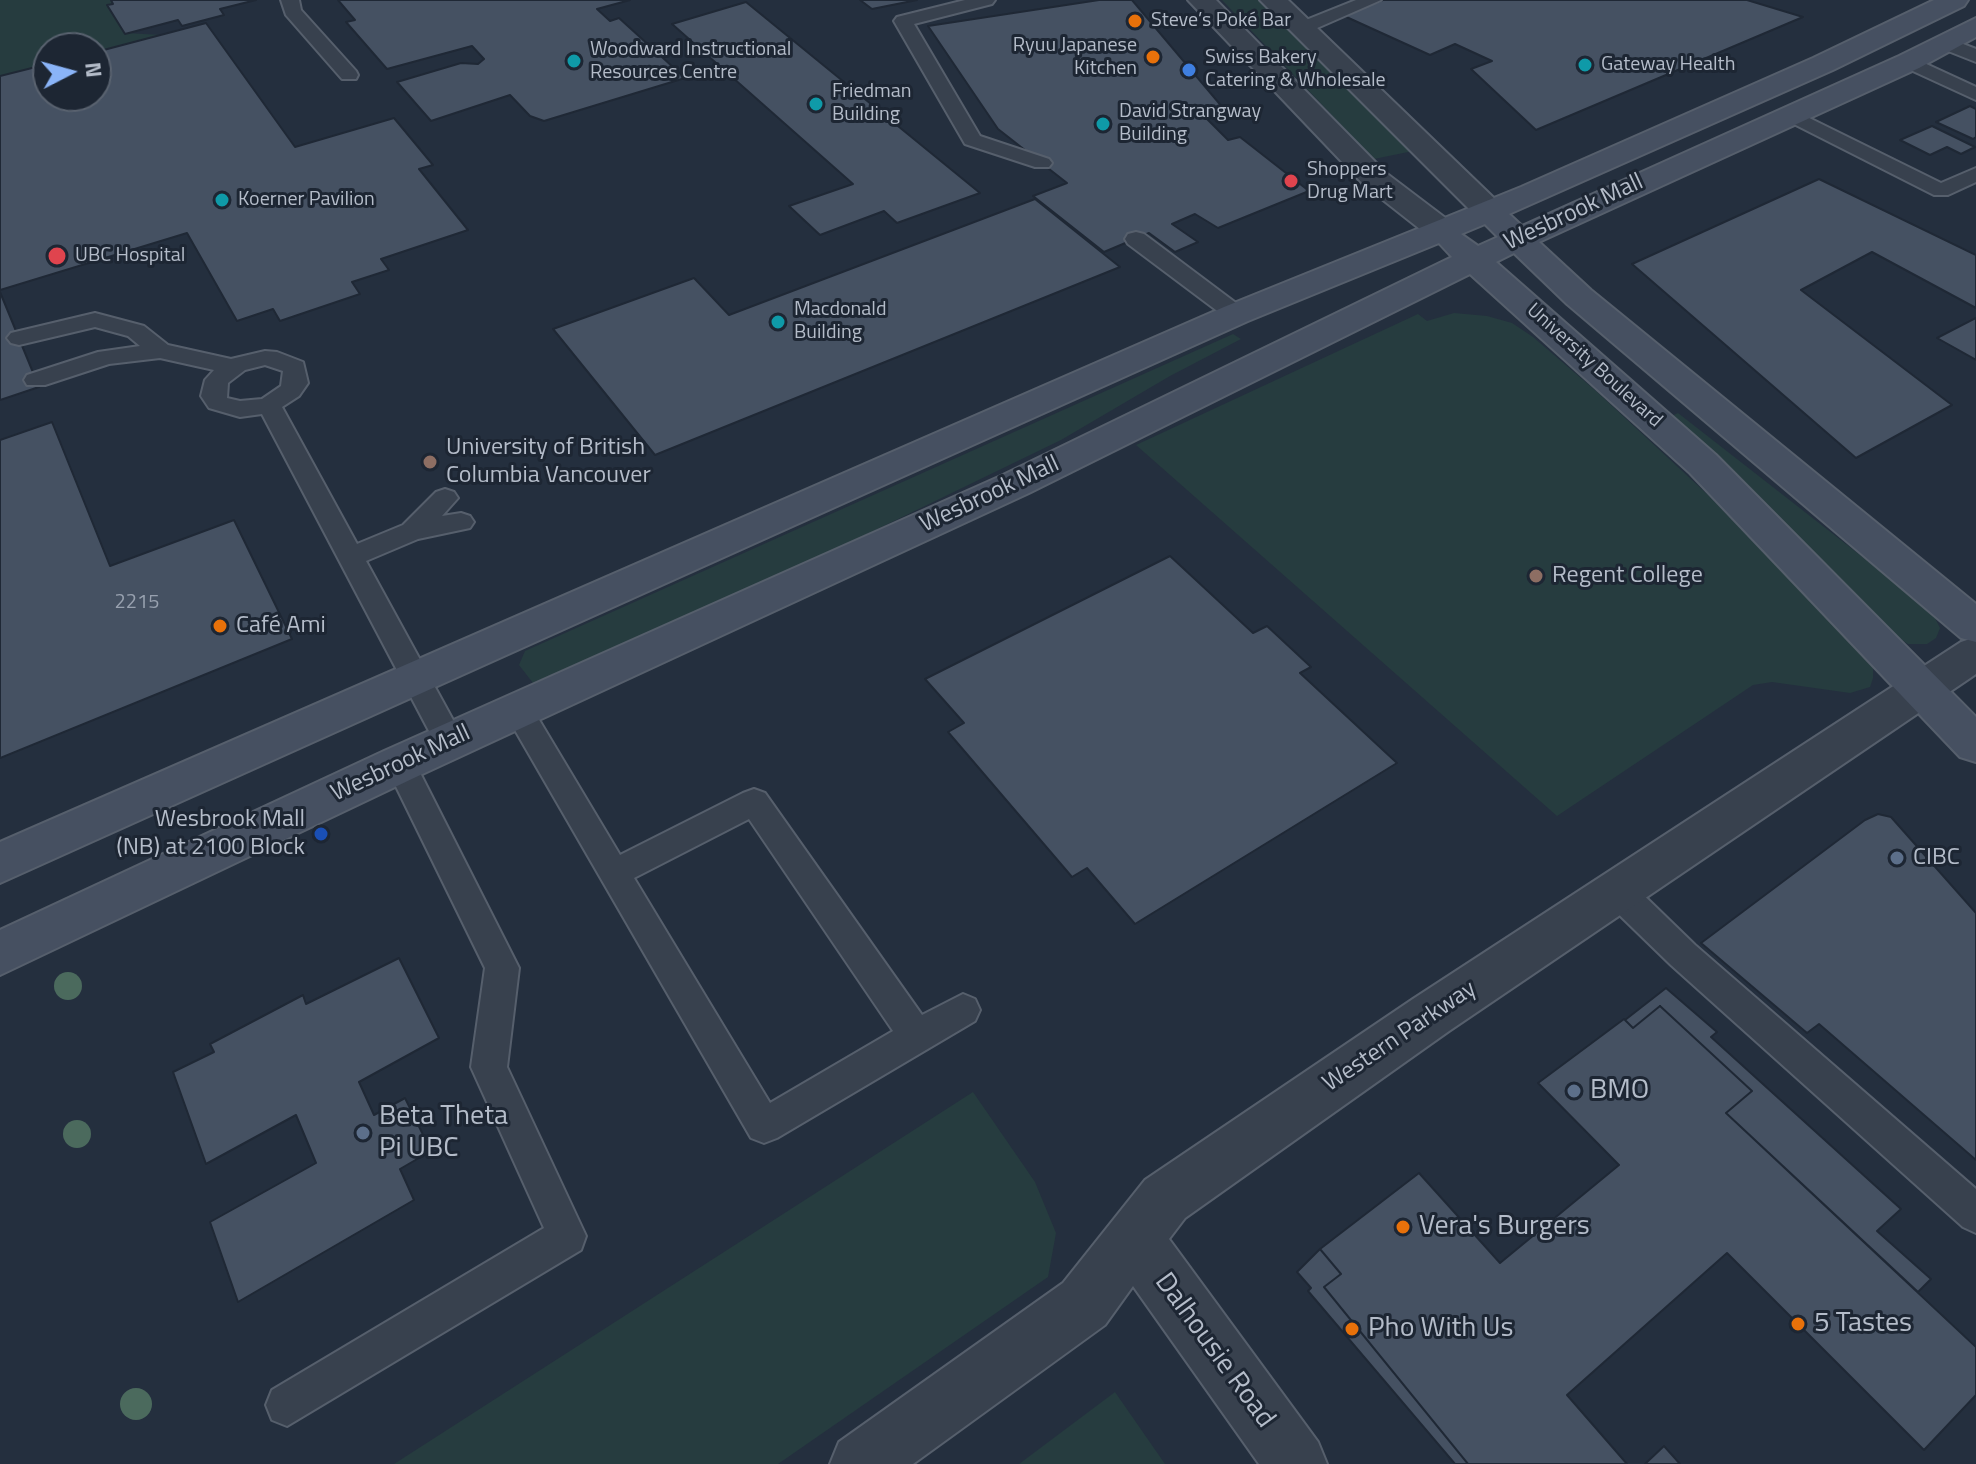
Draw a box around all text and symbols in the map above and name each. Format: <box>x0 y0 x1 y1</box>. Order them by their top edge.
place label: Steve’s Poké Bar <box>1151 9 1291 33</box>
marker: Steve’s Poké Bar <box>1126 12 1144 30</box>
north arrow <box>32 32 112 112</box>
place label: Ryuu Japanese Kitchen <box>1013 34 1137 81</box>
place label: Woodward Instructional Resources Centre <box>590 38 791 85</box>
place label: Swiss Bakery Catering & Wholesale <box>1205 46 1386 93</box>
marker: Ryuu Japanese Kitchen <box>1144 48 1162 66</box>
marker: Woodward Instructional Resources Centre <box>565 52 583 70</box>
place label: Gateway Health <box>1601 53 1735 77</box>
marker: Gateway Health <box>1576 56 1594 74</box>
text: N <box>76 60 112 79</box>
marker: Swiss Bakery Catering & Wholesale <box>1180 61 1198 79</box>
place label: Friedman Building <box>832 80 912 127</box>
marker: Friedman Building <box>807 95 825 113</box>
place label: David Strangway Building <box>1119 100 1261 147</box>
marker: David Strangway Building <box>1094 115 1112 133</box>
place label: Shoppers Drug Mart <box>1307 158 1393 205</box>
street label: Wesbrook Mall <box>1500 168 1648 258</box>
marker: Shoppers Drug Mart <box>1282 172 1300 190</box>
place label: Koerner Pavilion <box>238 188 375 212</box>
marker: Koerner Pavilion <box>213 191 231 209</box>
place label: UBC Hospital <box>75 244 185 268</box>
marker: UBC Hospital <box>46 245 68 267</box>
place label: Macdonald Building <box>794 298 887 345</box>
street label: University Boulevard <box>1521 299 1667 433</box>
marker: Macdonald Building <box>769 313 787 331</box>
place label: University of British Columbia Vancouver <box>446 434 651 490</box>
street label: Wesbrook Mall <box>916 450 1064 540</box>
marker: University of British Columbia Vancouver <box>421 453 439 471</box>
place label: Regent College <box>1552 562 1703 590</box>
marker: Regent College <box>1527 567 1545 585</box>
house number: 2215 <box>115 591 159 615</box>
place label: Café Ami <box>236 612 326 640</box>
marker: Café Ami <box>211 617 229 635</box>
street label: Wesbrook Mall <box>327 719 475 809</box>
place label: Wesbrook Mall (NB) at 2100 Block <box>116 806 305 862</box>
marker: Wesbrook Mall (NB) at 2100 Block <box>312 825 330 843</box>
place label: CIBC <box>1913 844 1960 872</box>
marker: CIBC <box>1888 849 1906 867</box>
street label: Western Parkway <box>1318 975 1482 1099</box>
place label: BMO <box>1590 1074 1649 1108</box>
marker: BMO <box>1565 1082 1583 1100</box>
place label: Beta Theta Pi UBC <box>379 1100 508 1166</box>
marker: Beta Theta Pi UBC <box>354 1124 372 1142</box>
place label: Vera's Burgers <box>1419 1210 1590 1244</box>
marker: Vera's Burgers <box>1394 1218 1412 1236</box>
street label: Dalhousie Road <box>1147 1267 1281 1435</box>
place label: 5 Tastes <box>1814 1307 1912 1341</box>
place label: Pho With Us <box>1368 1312 1513 1346</box>
marker: 5 Tastes <box>1789 1315 1807 1333</box>
marker: Pho With Us <box>1343 1320 1361 1338</box>

